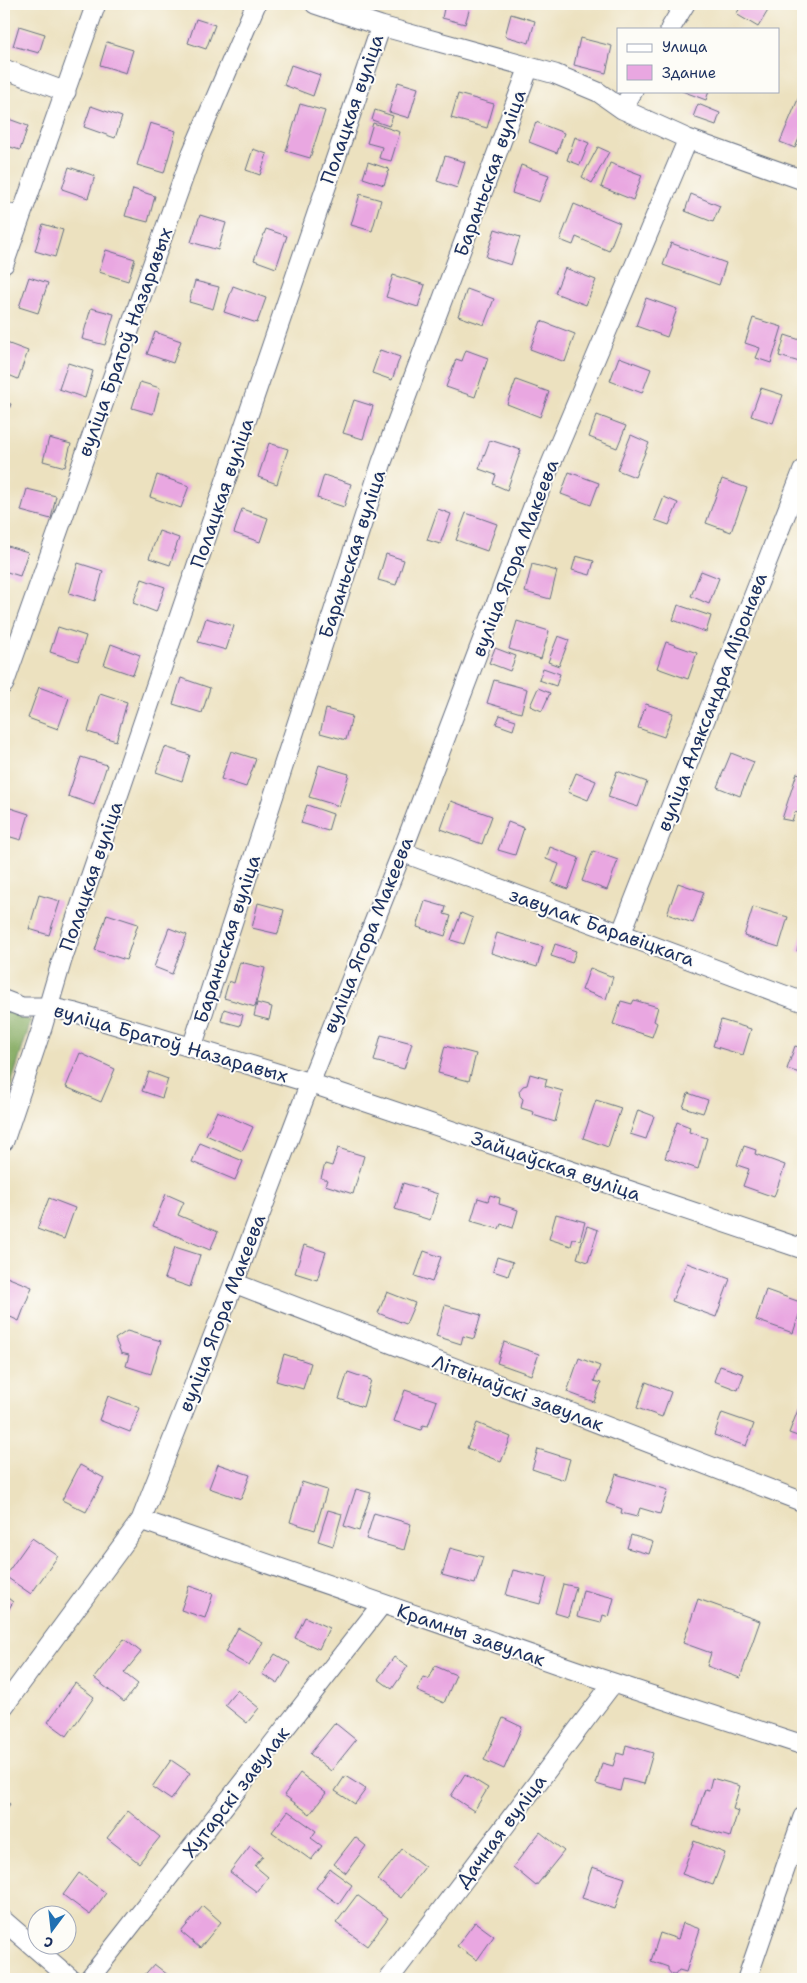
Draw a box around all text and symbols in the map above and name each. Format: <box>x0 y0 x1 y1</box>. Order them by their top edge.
legend <box>617 28 780 92</box>
street label: Полацкая вуліца <box>315 31 389 187</box>
text: Улица <box>662 37 708 57</box>
text: Здание <box>662 63 716 83</box>
street label: Бараньская вуліца <box>448 86 532 260</box>
street label: вуліца Братоў Назаравых <box>72 224 178 460</box>
street label: Полацкая вуліца <box>185 415 259 571</box>
street label: вуліца Ягора Макеева <box>466 456 564 660</box>
street label: Бараньская вуліца <box>313 466 391 641</box>
street label: вуліца Аляксандра Міронава <box>651 569 773 835</box>
street label: Полацкая вуліца <box>54 798 128 954</box>
street label: вуліца Ягора Макеева <box>317 833 419 1037</box>
street label: Бараньская вуліца <box>188 851 266 1026</box>
street label: завулак Баравіцкага <box>506 882 698 972</box>
street label: вуліца Братоў Назаравых <box>51 998 291 1088</box>
street label: Зайцаўская вуліца <box>468 1125 644 1207</box>
street label: вуліца Ягора Макеева <box>173 1211 271 1415</box>
street label: Літвінаўскі завулак <box>429 1349 607 1437</box>
street label: Крамны завулак <box>393 1598 549 1672</box>
street label: Хутарскі завулак <box>177 1721 295 1863</box>
street label: Дачная вуліца <box>450 1769 552 1893</box>
north arrow <box>28 1906 78 1956</box>
text: С <box>42 1933 55 1952</box>

